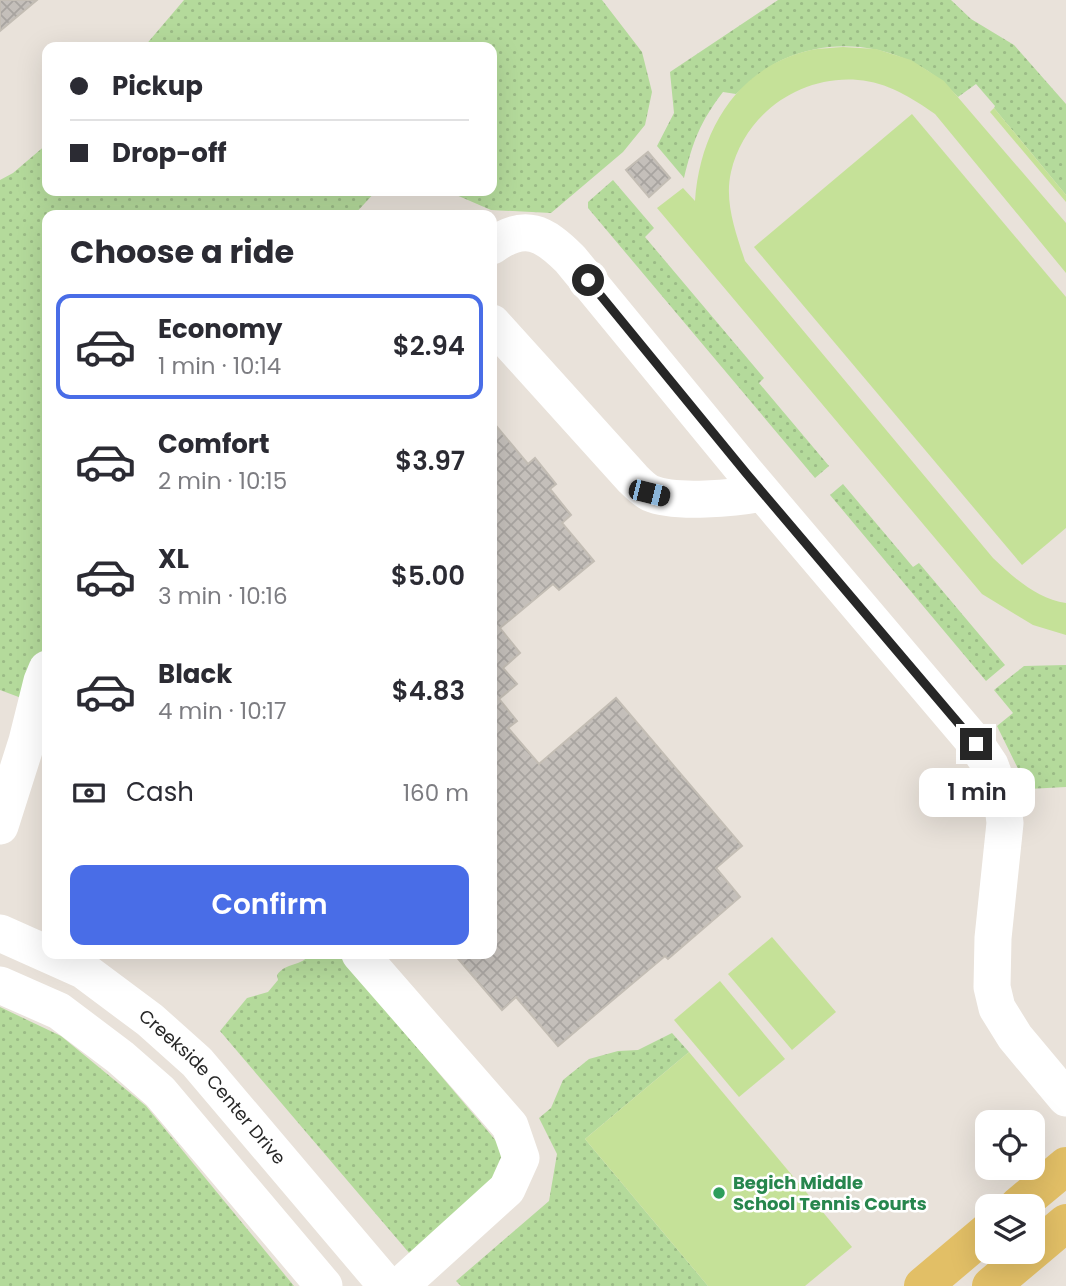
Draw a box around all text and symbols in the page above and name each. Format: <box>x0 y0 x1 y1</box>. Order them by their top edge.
text: Pickup <box>112 68 203 104</box>
text: Drop-off <box>112 135 227 171</box>
text: Choose a ride <box>70 229 294 274</box>
route start <box>572 264 604 296</box>
text: Economy <box>158 311 282 347</box>
icon: car <box>74 315 137 378</box>
text: $2.94 <box>393 328 465 364</box>
text: 1 min · 10:14 <box>158 350 281 382</box>
text: Comfort <box>158 426 270 462</box>
icon: car <box>74 430 137 493</box>
text: $3.97 <box>395 443 465 479</box>
text: 2 min · 10:15 <box>158 465 287 497</box>
car <box>627 478 672 508</box>
text: XL <box>158 541 189 577</box>
icon: car <box>74 545 137 608</box>
text: $5.00 <box>391 558 465 594</box>
text: 3 min · 10:16 <box>158 580 288 612</box>
text: Black <box>158 656 232 692</box>
icon: car <box>74 660 137 723</box>
text: $4.83 <box>392 673 465 709</box>
text: 4 min · 10:17 <box>158 695 286 727</box>
route end <box>960 728 992 760</box>
callout: 1 min <box>918 768 1034 818</box>
icon: cash <box>70 774 108 812</box>
text: Cash <box>126 774 194 810</box>
text: 1 min <box>947 776 1007 808</box>
text: 160 m <box>403 777 469 809</box>
button: Confirm <box>70 865 469 945</box>
street label: Creekside Center Drive <box>134 1003 292 1170</box>
map controls <box>975 1110 1045 1264</box>
button: locate <box>975 1110 1045 1180</box>
place label: Begich Middle School Tennis Courts <box>733 1170 927 1216</box>
marker: Begich Middle School Tennis Courts <box>711 1185 727 1201</box>
button: layers <box>975 1194 1045 1264</box>

